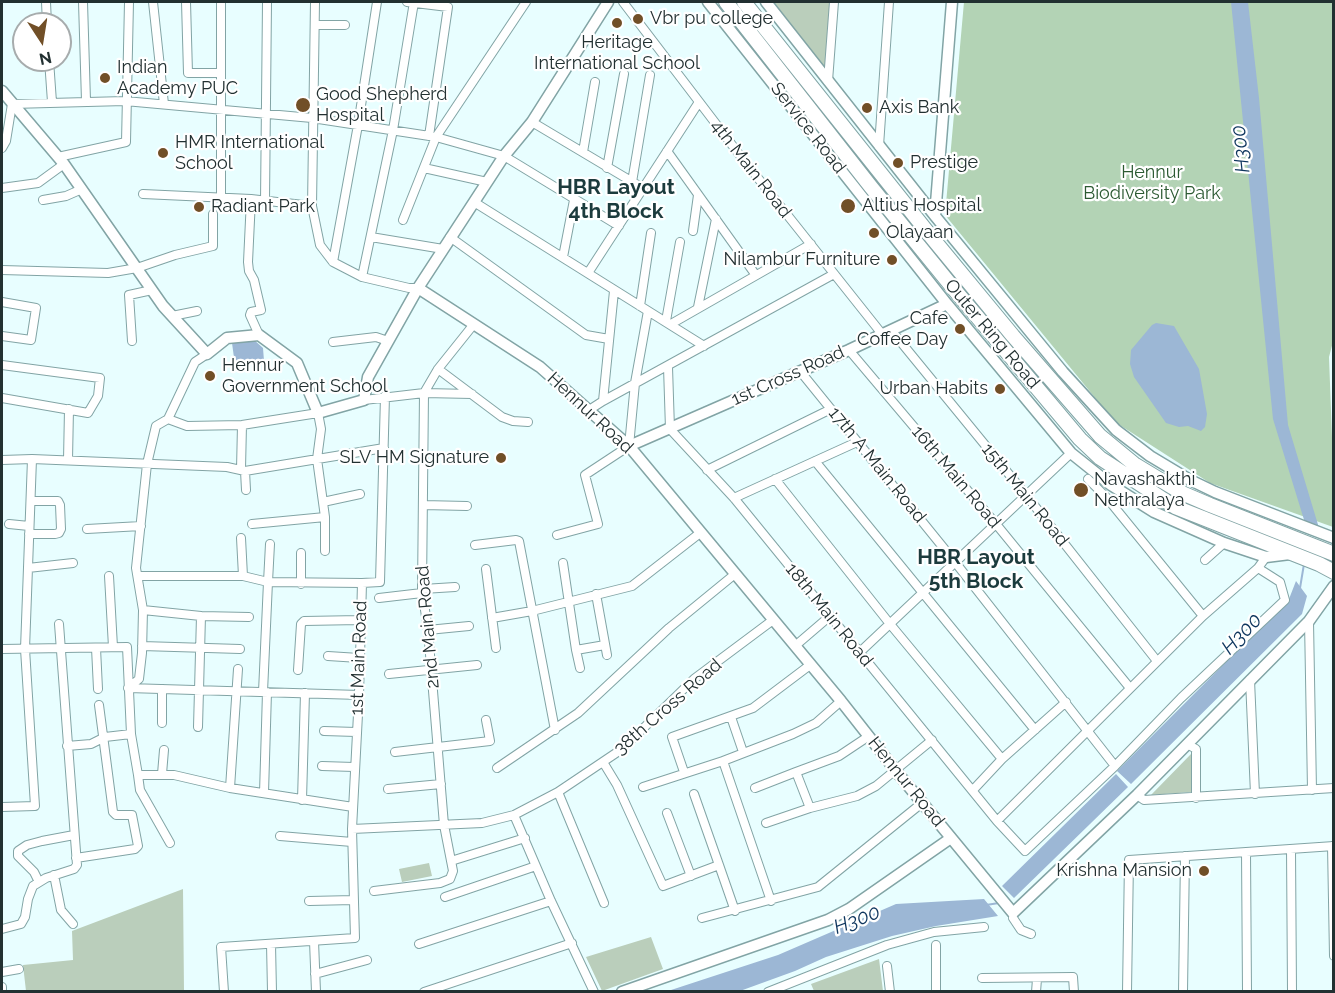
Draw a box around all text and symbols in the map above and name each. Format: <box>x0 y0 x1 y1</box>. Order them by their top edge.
place label: Vbr pu college <box>650 8 773 30</box>
north arrow <box>12 12 72 72</box>
marker: Vbr pu college <box>631 12 645 26</box>
marker: Heritage International School <box>610 16 624 30</box>
place label: Heritage International School <box>534 32 700 74</box>
text: N <box>37 48 53 69</box>
place label: Indian Academy PUC <box>117 57 238 100</box>
marker: Indian Academy PUC <box>98 71 112 85</box>
street label: Service Road <box>766 78 850 178</box>
place label: Good Shepherd Hospital <box>316 84 448 127</box>
marker: Good Shepherd Hospital <box>294 96 312 114</box>
place label: Axis Bank <box>879 97 959 119</box>
marker: Axis Bank <box>860 101 874 115</box>
street label: 4th Main Road <box>706 116 796 222</box>
water label: H300 <box>1227 124 1255 174</box>
place label: HMR International School <box>175 132 324 174</box>
marker: HMR International School <box>156 146 170 160</box>
place label: Prestige <box>910 152 978 174</box>
marker: Prestige <box>891 156 905 170</box>
park label: Hennur Biodiversity Park <box>1083 162 1221 204</box>
district label: HBR Layout 4th Block <box>557 175 675 225</box>
place label: Altius Hospital <box>862 195 981 217</box>
place label: Radiant Park <box>211 196 315 218</box>
marker: Altius Hospital <box>839 197 857 215</box>
marker: Radiant Park <box>192 200 206 214</box>
place label: Olayaan <box>886 222 954 244</box>
marker: Olayaan <box>867 226 881 240</box>
place label: Nilambur Furniture <box>723 249 880 271</box>
marker: Nilambur Furniture <box>885 253 899 267</box>
street label: Outer Ring Road <box>940 275 1044 393</box>
place label: Cafe Coffee Day <box>857 308 948 350</box>
marker: Cafe Coffee Day <box>953 322 967 336</box>
street label: 1st Cross Road <box>728 341 848 411</box>
place label: Hennur Government School <box>222 355 388 398</box>
street label: Hennur Road <box>543 368 637 458</box>
marker: Hennur Government School <box>203 369 217 383</box>
place label: Urban Habits <box>879 378 988 400</box>
marker: Urban Habits <box>993 382 1007 396</box>
street label: 17th A Main Road <box>824 403 930 527</box>
street label: 16th Main Road <box>907 421 1005 533</box>
street label: 15th Main Road <box>977 439 1073 551</box>
place label: SLV HM Signature <box>339 447 489 469</box>
marker: SLV HM Signature <box>494 451 508 465</box>
place label: Navashakthi Nethralaya <box>1094 469 1195 512</box>
marker: Navashakthi Nethralaya <box>1072 481 1090 499</box>
district label: HBR Layout 5th Block <box>917 545 1035 595</box>
street label: 18th Main Road <box>781 559 877 671</box>
street label: 2nd Main Road <box>412 565 444 689</box>
street label: 1st Main Road <box>346 600 372 716</box>
water label: H300 <box>1217 608 1267 660</box>
street label: 38th Cross Road <box>610 654 726 760</box>
street label: Hennur Road <box>863 733 949 831</box>
place label: Krishna Mansion <box>1056 860 1192 882</box>
marker: Krishna Mansion <box>1197 864 1211 878</box>
water label: H300 <box>830 900 884 940</box>

